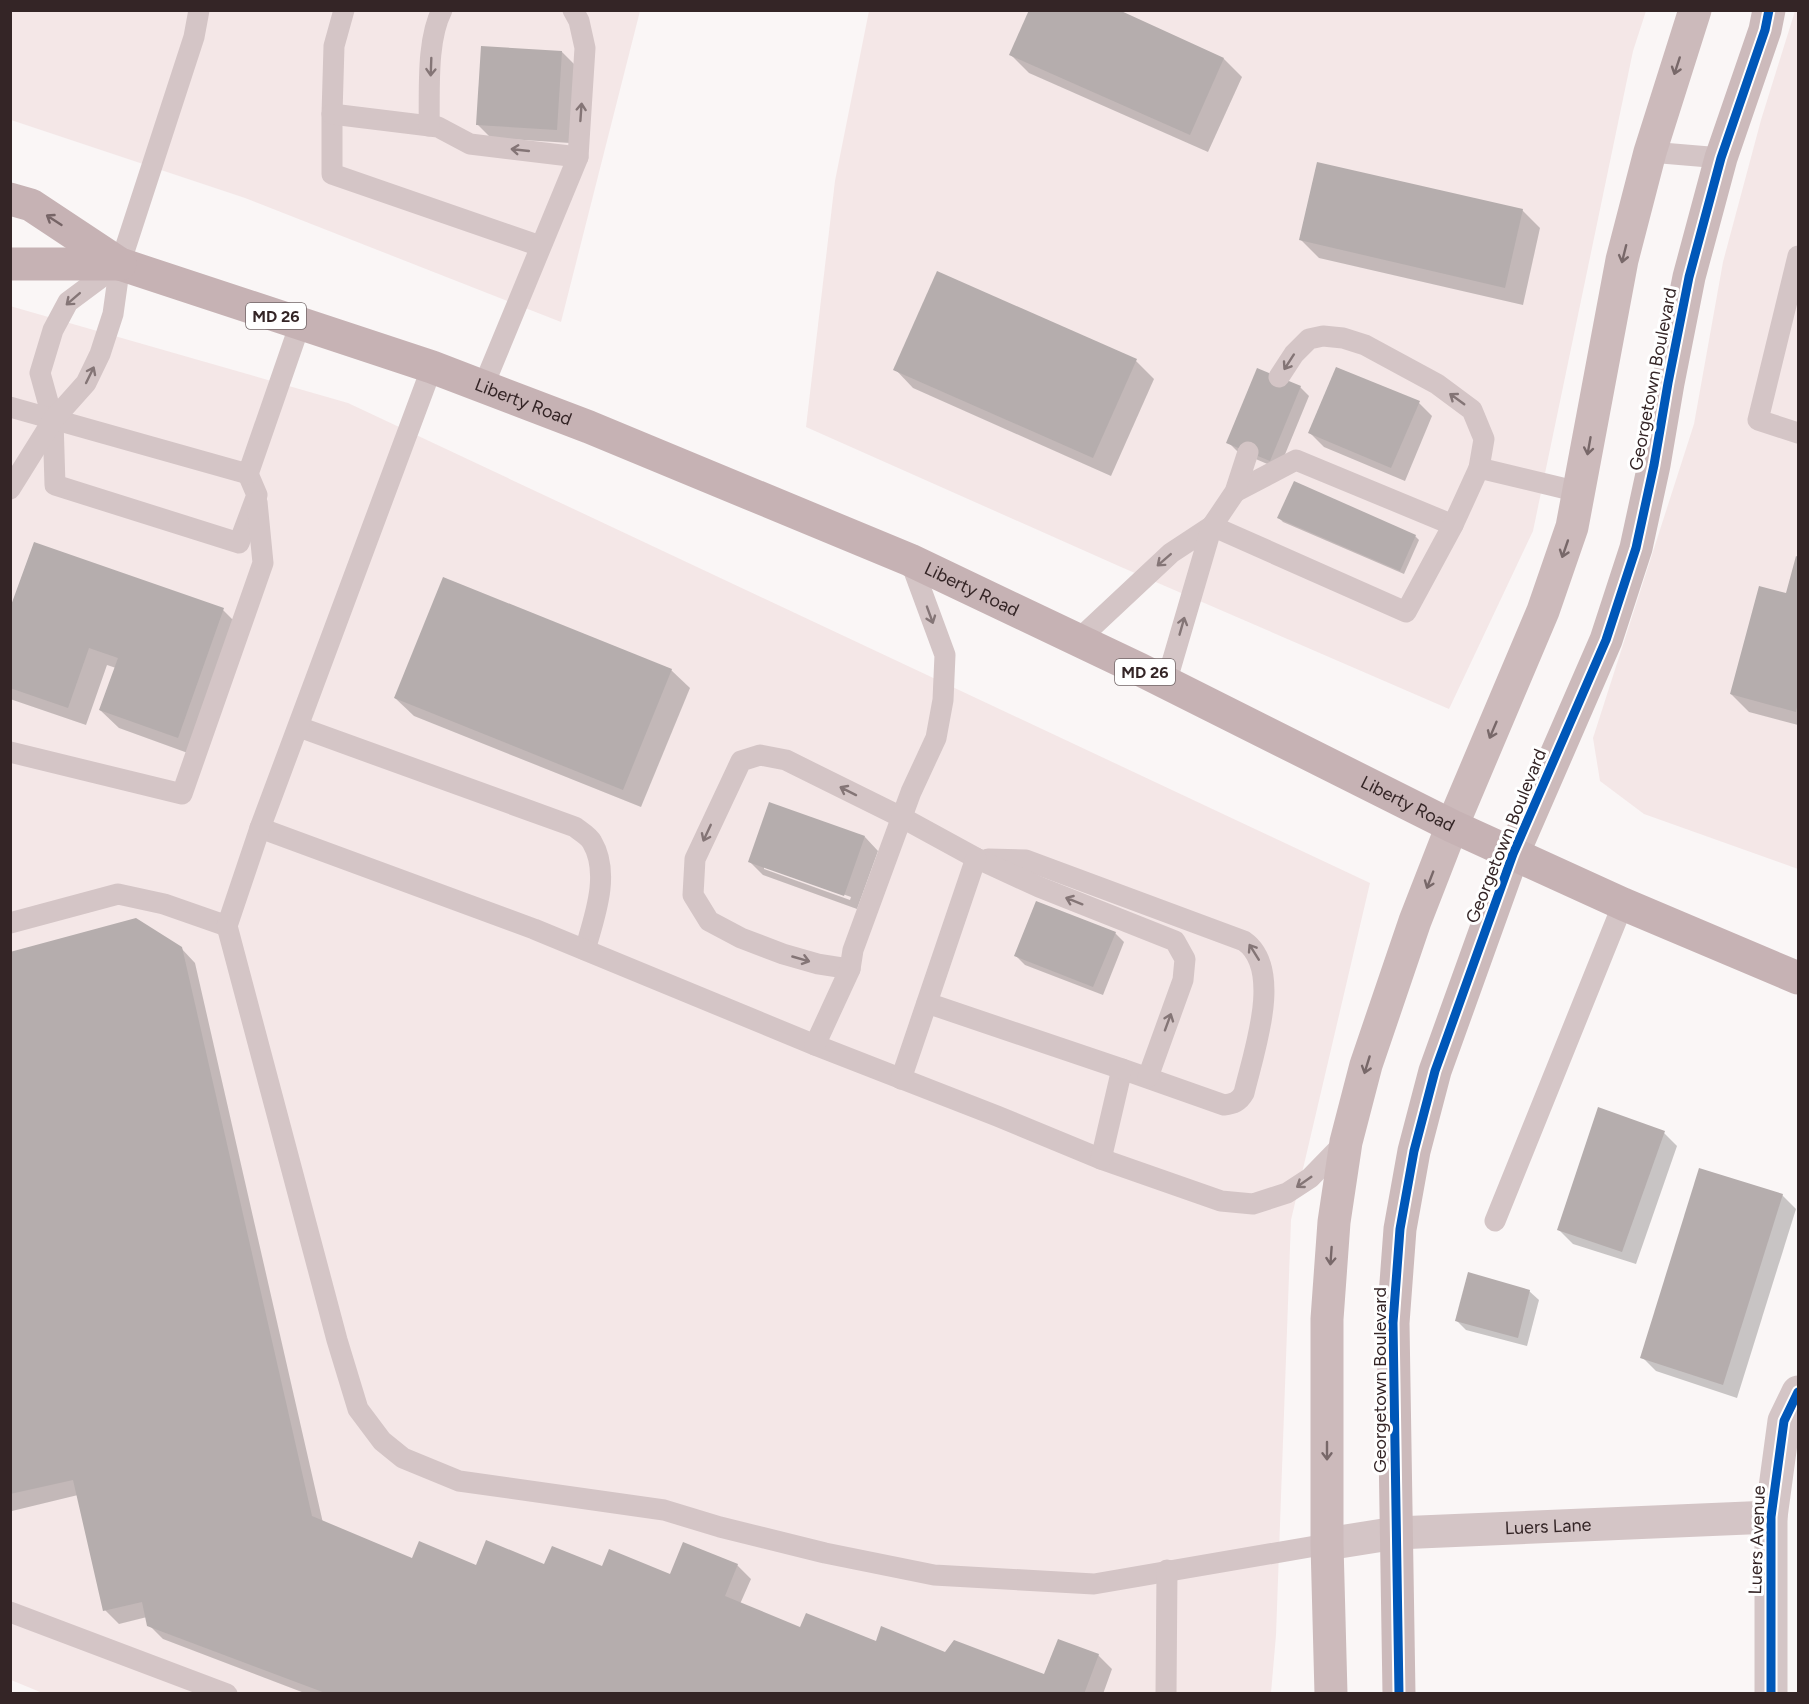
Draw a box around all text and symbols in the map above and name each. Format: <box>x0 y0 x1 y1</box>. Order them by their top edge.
one-way arrow <box>1671 56 1682 75</box>
one-way arrow <box>425 57 436 77</box>
one-way arrow <box>576 102 587 122</box>
one-way arrow <box>510 144 530 155</box>
one-way arrow <box>46 214 62 226</box>
one-way arrow <box>1617 244 1629 263</box>
street label: Georgetown Boulevard <box>1624 286 1682 472</box>
one-way arrow <box>66 292 81 306</box>
road number: MD 26 <box>246 303 306 329</box>
one-way arrow <box>1282 353 1294 370</box>
one-way arrow <box>84 367 96 385</box>
street label: Liberty Road <box>472 373 575 430</box>
one-way arrow <box>1449 392 1465 405</box>
one-way arrow <box>1583 435 1594 455</box>
one-way arrow <box>1558 539 1569 558</box>
one-way arrow <box>1157 553 1172 567</box>
street label: Liberty Road <box>921 557 1023 621</box>
one-way arrow <box>926 605 937 624</box>
one-way arrow <box>1177 617 1188 636</box>
road number: MD 26 <box>1115 659 1175 685</box>
one-way arrow <box>1487 720 1498 739</box>
street label: Georgetown Boulevard <box>1461 746 1551 926</box>
street label: Liberty Road <box>1357 771 1458 837</box>
one-way arrow <box>840 785 858 796</box>
one-way arrow <box>701 823 713 841</box>
one-way arrow <box>1424 871 1435 889</box>
one-way arrow <box>1066 895 1084 906</box>
one-way arrow <box>1247 944 1260 961</box>
one-way arrow <box>791 954 810 965</box>
one-way arrow <box>1163 1013 1174 1032</box>
one-way arrow <box>1361 1055 1372 1074</box>
one-way arrow <box>1296 1176 1312 1188</box>
one-way arrow <box>1326 1245 1337 1265</box>
street label: Georgetown Boulevard <box>1369 1287 1391 1473</box>
one-way arrow <box>1321 1440 1333 1460</box>
street label: Luers Avenue <box>1744 1485 1770 1595</box>
street label: Luers Lane <box>1504 1514 1592 1539</box>

